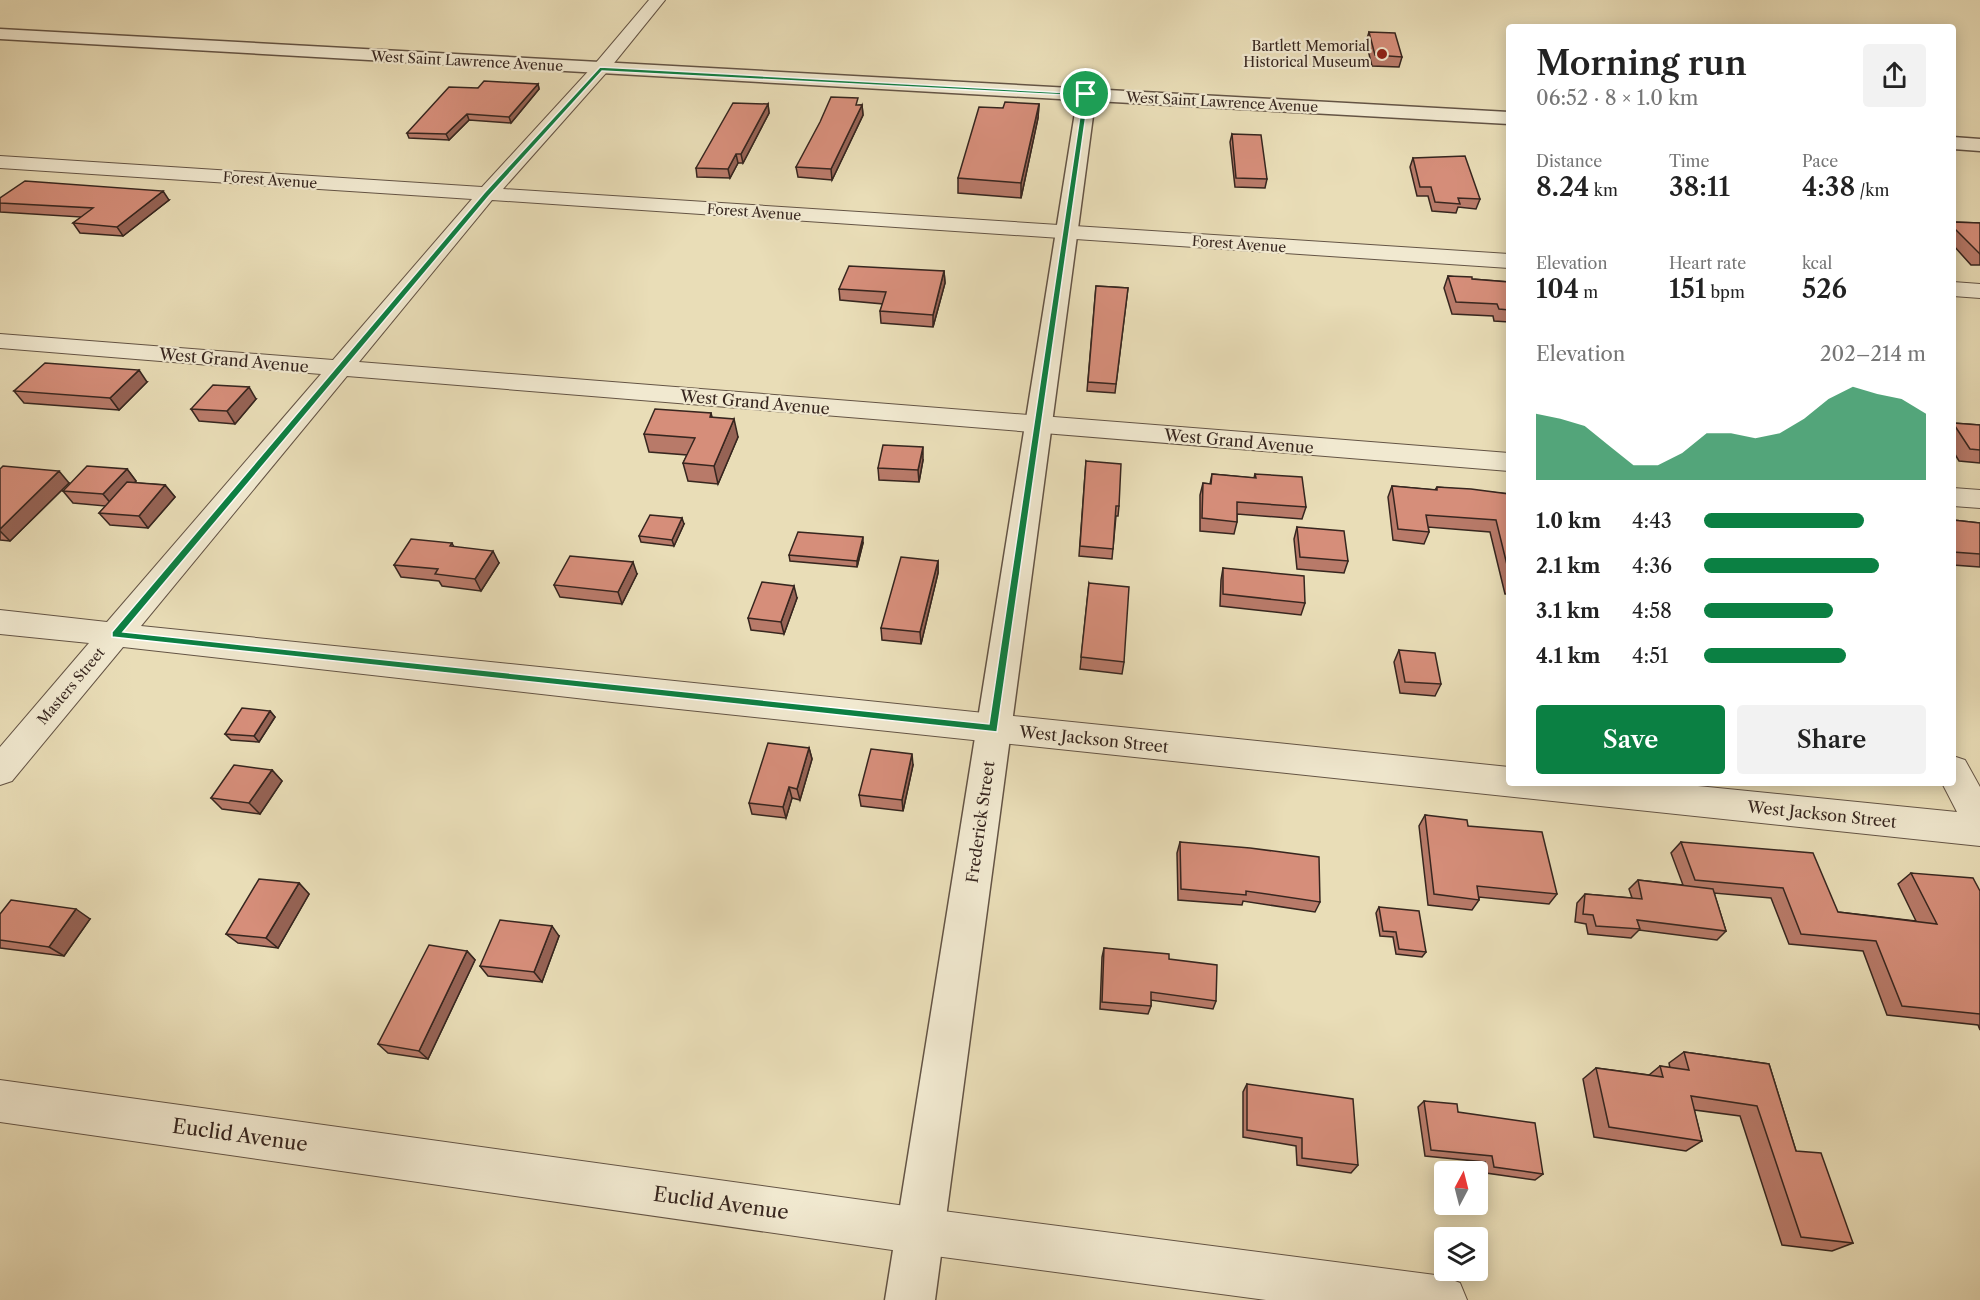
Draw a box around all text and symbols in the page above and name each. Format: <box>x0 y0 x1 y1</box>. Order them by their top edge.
place label: Bartlett Memorial Historical Museum <box>1243 37 1370 71</box>
text: Morning run <box>1536 43 1747 84</box>
button: share <box>1863 44 1926 107</box>
street label: West Saint Lawrence Avenue <box>370 47 564 75</box>
marker: Bartlett Memorial Historical Museum <box>1375 47 1389 61</box>
pin <box>1060 68 1111 119</box>
icon: arrive <box>1069 77 1102 110</box>
text: 06:52 · 8 × 1.0 km <box>1536 86 1698 110</box>
street label: West Saint Lawrence Avenue <box>1125 88 1319 116</box>
text: Distance <box>1536 151 1602 171</box>
text: Time <box>1669 151 1709 171</box>
text: Pace <box>1802 151 1838 171</box>
street label: Forest Avenue <box>222 168 318 192</box>
text: 8.24 <box>1536 171 1589 203</box>
text: 38:11 <box>1669 171 1730 203</box>
text: 4:38 <box>1802 171 1855 203</box>
text: km <box>1589 180 1618 200</box>
text: /km <box>1855 180 1889 200</box>
street label: Forest Avenue <box>706 200 802 224</box>
street label: Forest Avenue <box>1191 232 1287 256</box>
text: Elevation <box>1536 253 1607 273</box>
text: Heart rate <box>1669 253 1746 273</box>
text: kcal <box>1802 253 1832 273</box>
text: 104 <box>1536 273 1579 305</box>
text: 151 <box>1669 273 1706 305</box>
text: 526 <box>1802 273 1847 305</box>
text: m <box>1579 282 1598 302</box>
text: bpm <box>1706 282 1745 302</box>
text: Elevation <box>1536 342 1625 366</box>
text: 202–214 m <box>1820 342 1926 366</box>
street label: West Grand Avenue <box>157 343 310 377</box>
street label: West Grand Avenue <box>678 385 831 419</box>
street label: West Grand Avenue <box>1162 424 1315 458</box>
text: 1.0 km <box>1536 509 1601 533</box>
text: 4:43 <box>1632 509 1672 533</box>
text: 2.1 km <box>1536 554 1600 578</box>
text: 4:36 <box>1632 554 1672 578</box>
text: 3.1 km <box>1536 599 1600 623</box>
text: 4:58 <box>1632 599 1672 623</box>
street label: Masters Street <box>33 644 109 728</box>
text: 4.1 km <box>1536 644 1601 668</box>
text: 4:51 <box>1632 644 1668 668</box>
button: Save <box>1536 705 1725 774</box>
button: Share <box>1737 705 1926 774</box>
street label: West Jackson Street <box>1017 721 1170 757</box>
street label: Frederick Street <box>962 759 999 884</box>
street label: West Jackson Street <box>1745 796 1898 832</box>
street label: Euclid Avenue <box>171 1114 309 1156</box>
north arrow <box>1434 1161 1488 1215</box>
map controls <box>1434 1161 1488 1281</box>
street label: Euclid Avenue <box>652 1182 790 1224</box>
button: layers <box>1434 1227 1488 1281</box>

